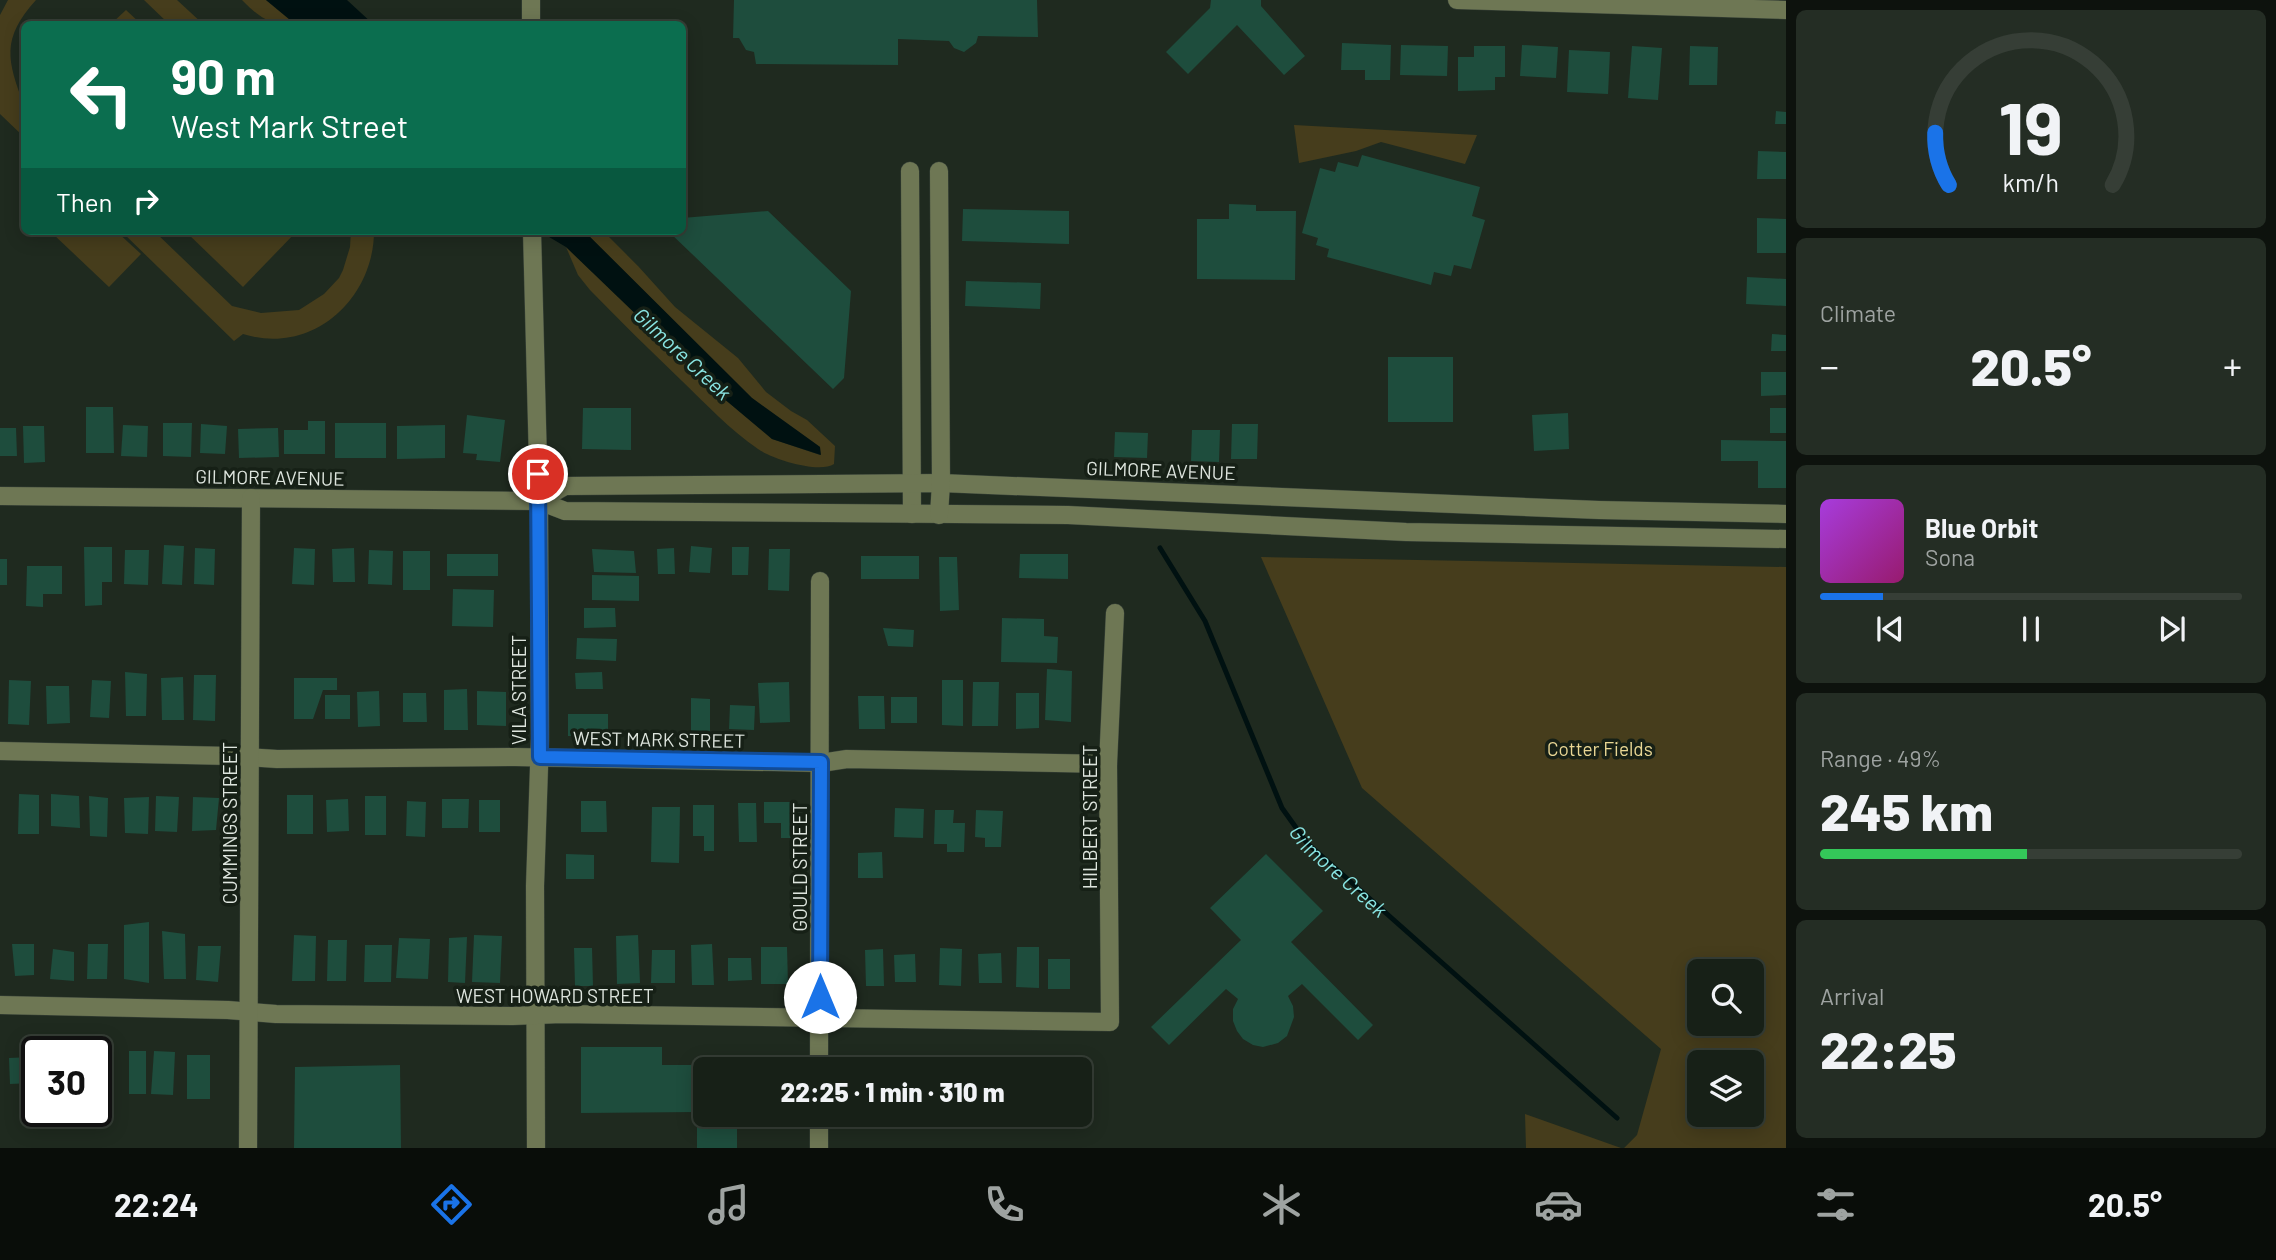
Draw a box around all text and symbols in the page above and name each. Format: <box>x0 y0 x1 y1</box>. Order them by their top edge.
text: 90 m <box>171 46 276 105</box>
icon: left <box>56 49 147 140</box>
text: 19 <box>1999 82 2063 170</box>
text: West Mark Street <box>171 106 408 144</box>
text: km/h <box>2003 167 2059 197</box>
icon: right <box>127 182 165 220</box>
text: Then <box>56 186 113 217</box>
text: Climate <box>1820 299 1896 327</box>
water label: Gilmore Creek <box>629 302 737 405</box>
text: 20.5° <box>1970 334 2092 396</box>
text: − <box>1820 342 1839 388</box>
text: + <box>2223 342 2242 388</box>
pin <box>508 444 568 504</box>
icon: arrive <box>519 455 557 493</box>
street label: GILMORE AVENUE <box>1086 456 1236 484</box>
street label: GILMORE AVENUE <box>195 464 345 490</box>
text: Blue Orbit <box>1925 512 2038 543</box>
text: Sona <box>1925 543 1975 571</box>
icon: previous <box>1871 610 1909 648</box>
icon: pause <box>2012 610 2050 648</box>
icon: next <box>2153 610 2191 648</box>
street label: VILA STREET <box>507 635 530 745</box>
street label: WEST MARK STREET <box>573 726 745 752</box>
park label: Cotter Fields <box>1547 737 1653 760</box>
street label: CUMMINGS STREET <box>218 742 241 904</box>
text: Range · 49% <box>1820 744 1941 772</box>
street label: HILBERT STREET <box>1078 745 1101 889</box>
text: 245 km <box>1820 779 1993 841</box>
street label: GOULD STREET <box>788 802 811 932</box>
water label: Gilmore Creek <box>1285 819 1394 922</box>
map controls <box>1687 959 1764 1127</box>
button: search <box>1687 959 1764 1036</box>
position arrow <box>783 960 857 1034</box>
text: Arrival <box>1820 982 1884 1010</box>
street label: WEST HOWARD STREET <box>456 984 654 1007</box>
text: 22:25 <box>1820 1017 1956 1079</box>
speed limit sign: 30 <box>21 1036 112 1127</box>
button: layers <box>1687 1050 1764 1127</box>
text: 22:25 · 1 min · 310 m <box>780 1076 1005 1107</box>
icon: directions <box>427 1180 476 1229</box>
icon: music <box>704 1180 753 1229</box>
icon: phone <box>980 1180 1029 1229</box>
icon: climate <box>1257 1180 1306 1229</box>
icon: car <box>1534 1180 1583 1229</box>
icon: filters <box>1811 1180 1860 1229</box>
text: 22:24 <box>114 1185 199 1223</box>
text: 20.5° <box>2088 1185 2162 1223</box>

